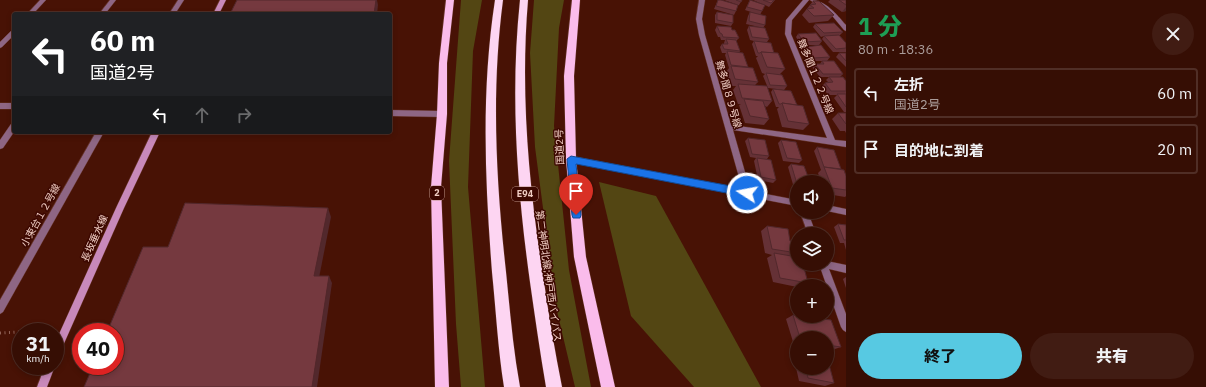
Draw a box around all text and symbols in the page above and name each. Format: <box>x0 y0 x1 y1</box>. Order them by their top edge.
text: 1 分 <box>858 10 902 42</box>
button: close <box>1152 13 1194 55</box>
text: 60 m <box>90 22 155 59</box>
icon: left <box>24 28 76 80</box>
street label: 舞多聞１２２号線 <box>795 37 837 116</box>
text: 80 m · 18:36 <box>858 41 933 58</box>
street label: 舞多聞８９号線 <box>713 59 744 130</box>
text: 国道2号 <box>90 61 155 84</box>
text: 左折 <box>894 75 924 94</box>
icon: left <box>860 82 882 104</box>
text: 60 m <box>1157 84 1192 103</box>
text: 国道2号 <box>894 96 941 113</box>
icon: left <box>149 104 171 126</box>
icon: ahead <box>191 104 213 126</box>
icon: right <box>233 104 255 126</box>
street label: 国道2号 <box>552 129 567 165</box>
icon: arrive <box>860 138 882 160</box>
text: 20 m <box>1157 140 1192 159</box>
text: 目的地に到着 <box>894 141 984 160</box>
position arrow <box>726 172 768 214</box>
pin <box>559 174 593 215</box>
map controls <box>790 175 834 375</box>
button: sound <box>790 175 834 219</box>
icon: arrive <box>565 180 587 202</box>
street label: 小束台１２号線 <box>18 181 63 249</box>
road number: 2 <box>430 186 444 200</box>
road number: E94 <box>512 187 538 201</box>
street label: 第二神明北線;神戸西バイパス <box>533 209 564 343</box>
street label: 長坂垂水線 <box>78 213 111 264</box>
button: layers <box>790 227 834 271</box>
button: + <box>790 279 834 323</box>
speed limit sign: 40 <box>72 323 124 375</box>
text: 31 <box>26 330 50 357</box>
button: − <box>790 331 834 375</box>
button: 終了 <box>858 333 1022 379</box>
button: 共有 <box>1030 333 1194 379</box>
text: km/h <box>26 352 50 365</box>

